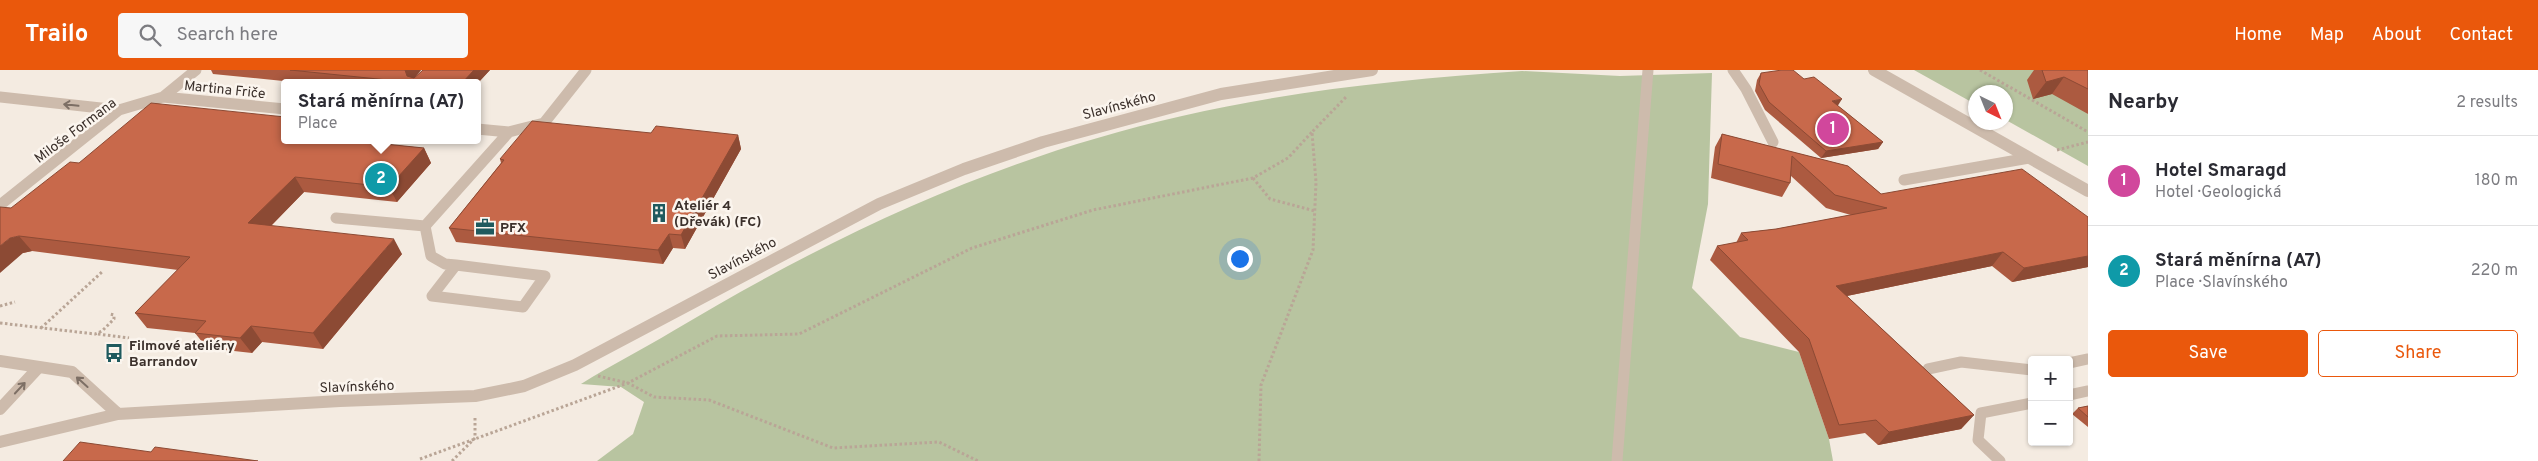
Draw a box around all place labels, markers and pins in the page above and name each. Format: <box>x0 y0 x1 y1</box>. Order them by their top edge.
pin: 1 <box>1817 110 1849 148</box>
pin: 2 <box>365 160 397 198</box>
place label: Ateliér 4 (Dřevák) (FC) <box>674 198 762 231</box>
building icon: Ateliér 4 (Dřevák) (FC) <box>648 202 670 224</box>
office icon: PFX <box>474 216 496 238</box>
place label: PFX <box>500 220 526 237</box>
place label: Filmové ateliéry Barrandov <box>129 338 235 371</box>
bus stop icon: Filmové ateliéry Barrandov <box>103 342 125 364</box>

